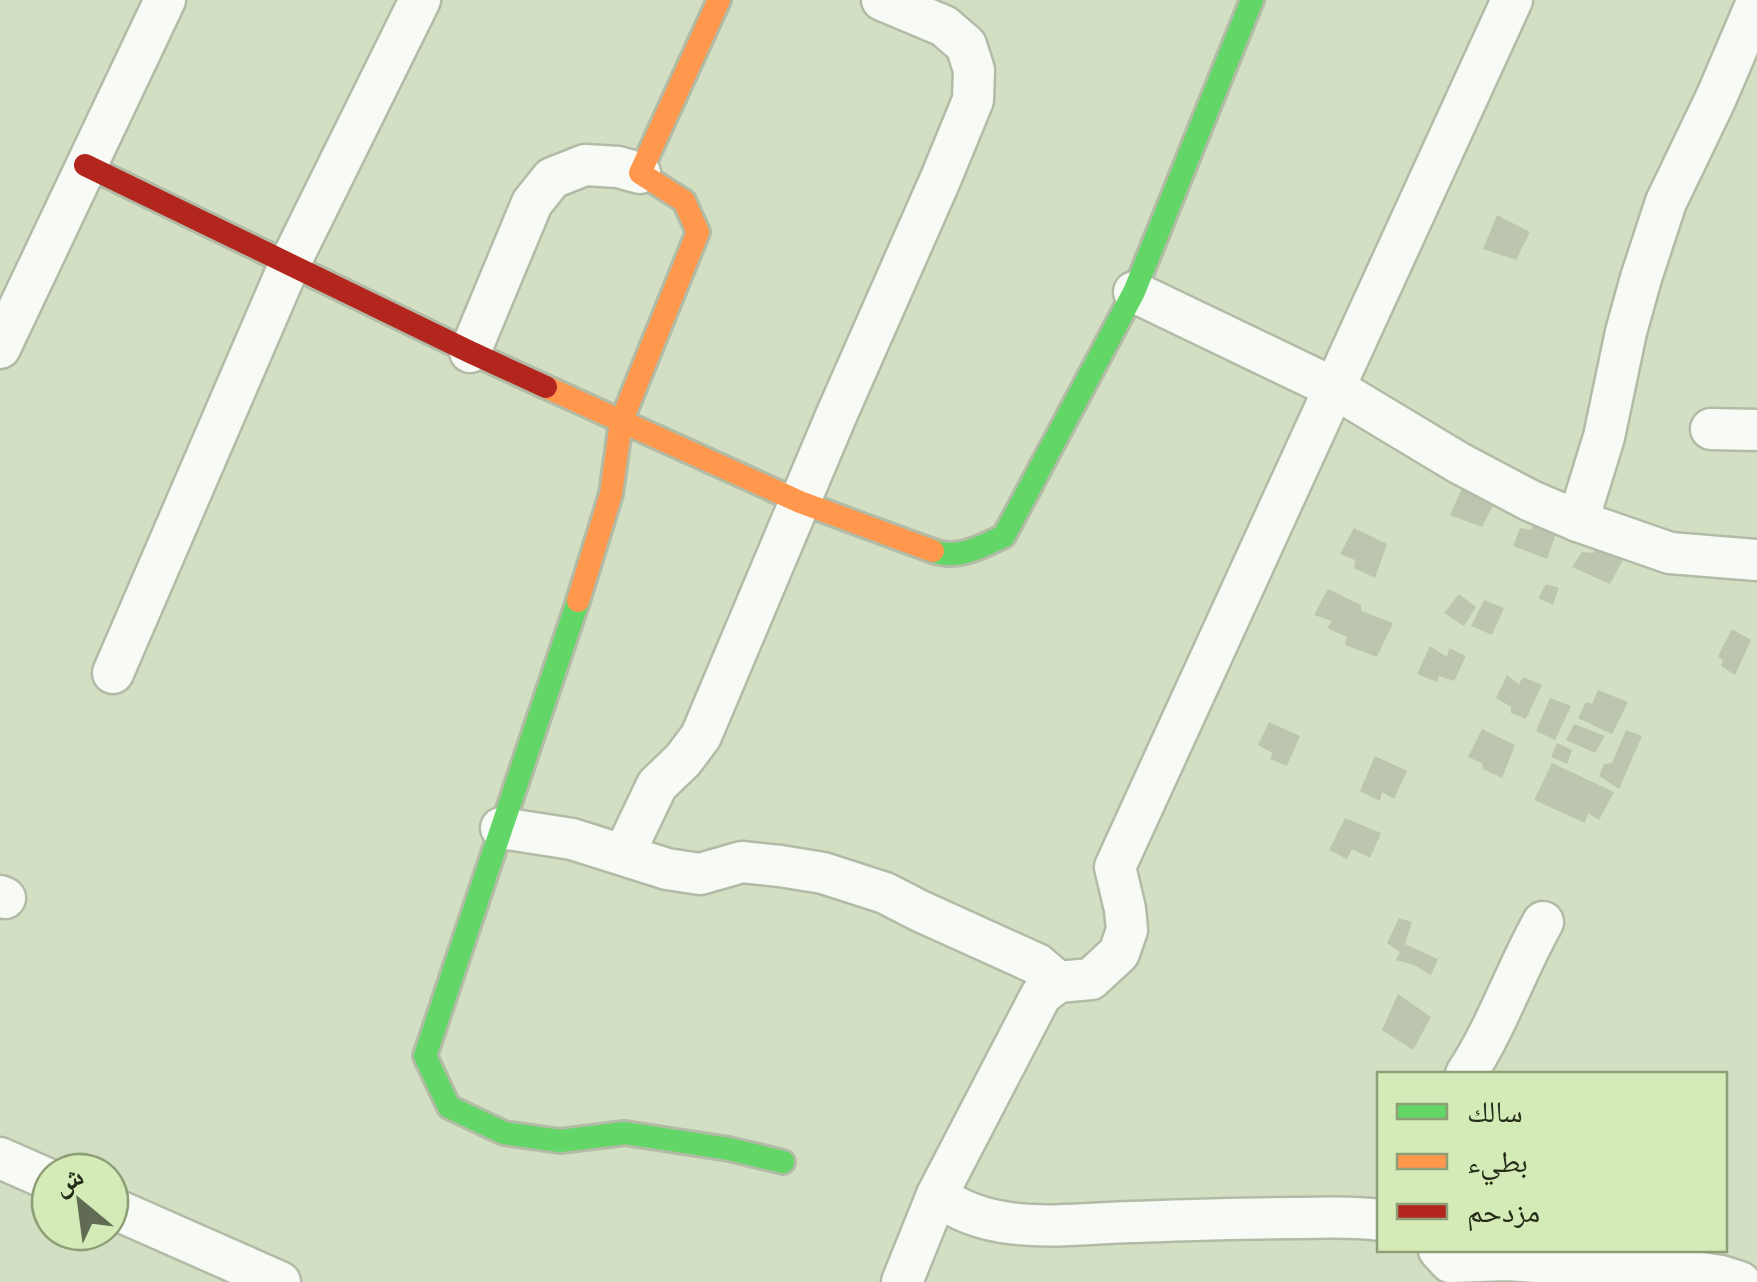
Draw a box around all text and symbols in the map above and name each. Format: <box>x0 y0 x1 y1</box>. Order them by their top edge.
legend <box>1377 1072 1727 1252</box>
text: سالك <box>1467 1093 1523 1130</box>
text: بطيء <box>1467 1143 1528 1186</box>
north arrow <box>30 1152 130 1252</box>
text: ش <box>47 1158 89 1202</box>
text: مزدحم <box>1467 1193 1540 1232</box>

